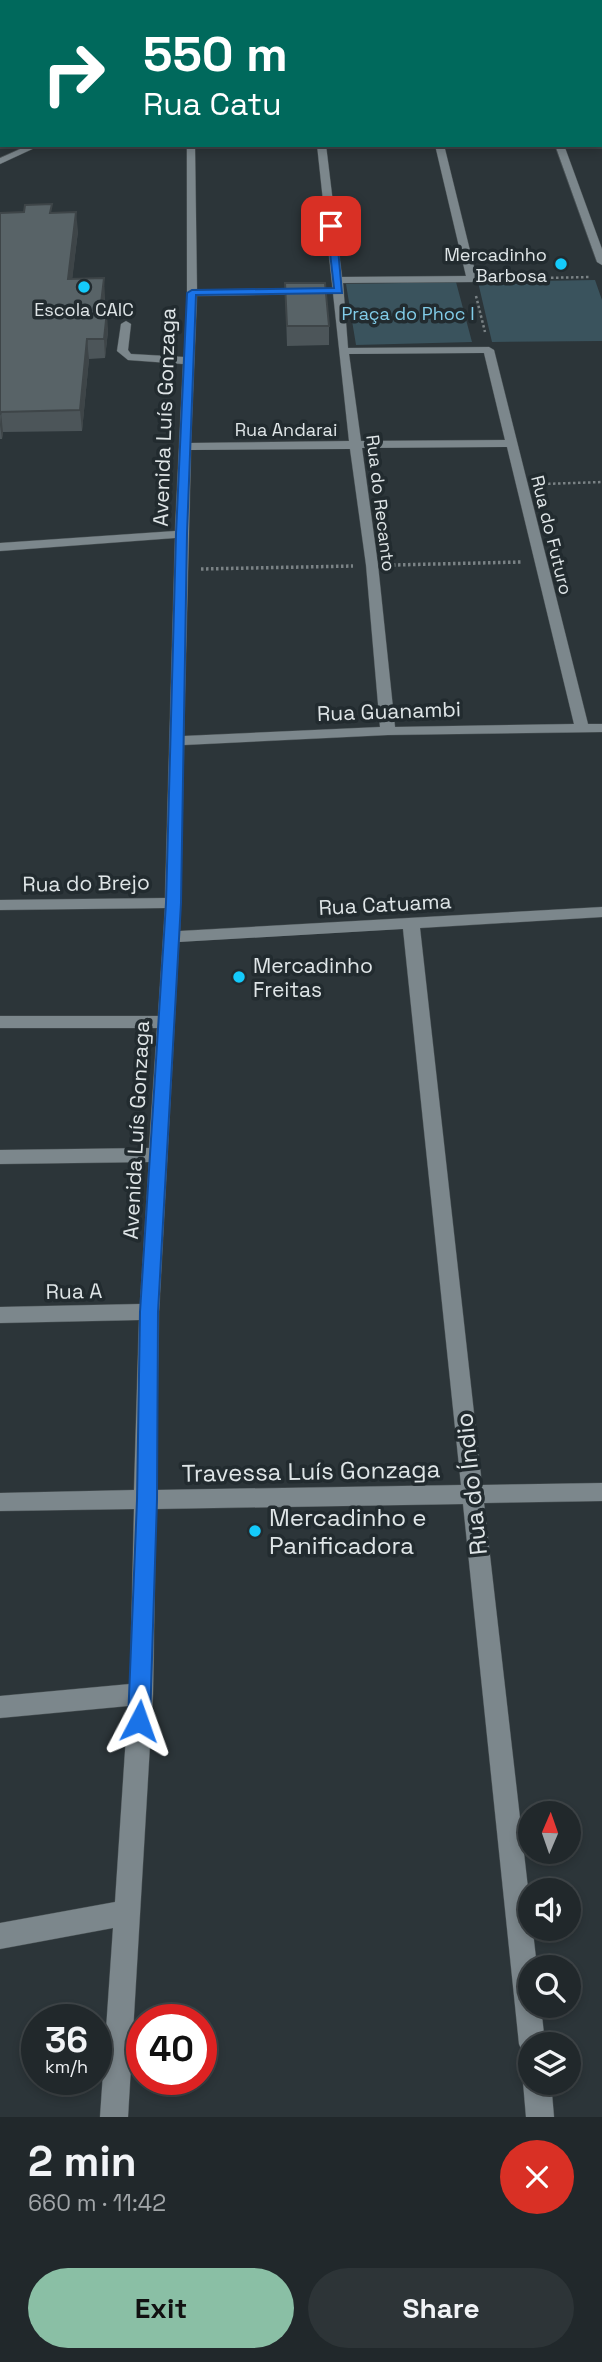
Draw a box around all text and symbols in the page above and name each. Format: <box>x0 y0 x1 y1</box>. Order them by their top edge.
text: 550 m <box>143 23 288 85</box>
icon: right <box>28 28 119 119</box>
text: Rua Catu <box>143 84 282 124</box>
pin <box>301 196 361 256</box>
icon: arrive <box>312 207 350 245</box>
place label: Mercadinho Barbosa <box>444 243 547 287</box>
marker: Mercadinho Barbosa <box>553 256 569 272</box>
marker: Escola CAIC <box>76 279 92 295</box>
place label: Escola CAIC <box>34 298 134 321</box>
park label: Praça do Phoc I <box>341 302 475 325</box>
street label: Avenida Luís Gonzaga <box>147 307 181 527</box>
street label: Rua Andarai <box>235 418 337 441</box>
street label: Rua do Recanto <box>361 433 401 573</box>
street label: Rua do Futuro <box>526 473 578 597</box>
street label: Rua Guanambi <box>317 695 461 727</box>
street label: Rua do Brejo <box>22 868 150 898</box>
street label: Rua Catuama <box>318 887 452 921</box>
place label: Mercadinho Freitas <box>253 952 373 1003</box>
marker: Mercadinho Freitas <box>231 969 247 985</box>
street label: Avenida Luís Gonzaga <box>117 1020 155 1240</box>
street label: Rua A <box>46 1277 102 1305</box>
street label: Rua do Índio <box>448 1411 494 1557</box>
street label: Travessa Luís Gonzaga <box>181 1453 441 1489</box>
place label: Mercadinho e Panificadora <box>269 1502 426 1561</box>
marker: Mercadinho e Panificadora <box>247 1523 263 1539</box>
position arrow <box>102 1684 176 1758</box>
north arrow <box>518 1801 581 1864</box>
map controls <box>518 1801 581 2095</box>
button: sound <box>518 1878 581 1941</box>
button: search <box>518 1955 581 2018</box>
speed limit sign: 40 <box>126 2004 217 2095</box>
text: 36 <box>45 2018 88 2062</box>
button: layers <box>518 2032 581 2095</box>
text: km/h <box>45 2055 88 2078</box>
text: 2 min <box>28 2135 137 2188</box>
button: close <box>500 2140 574 2214</box>
text: 660 m · 11:42 <box>28 2188 166 2218</box>
button: Exit <box>28 2268 294 2348</box>
button: Share <box>308 2268 574 2348</box>

